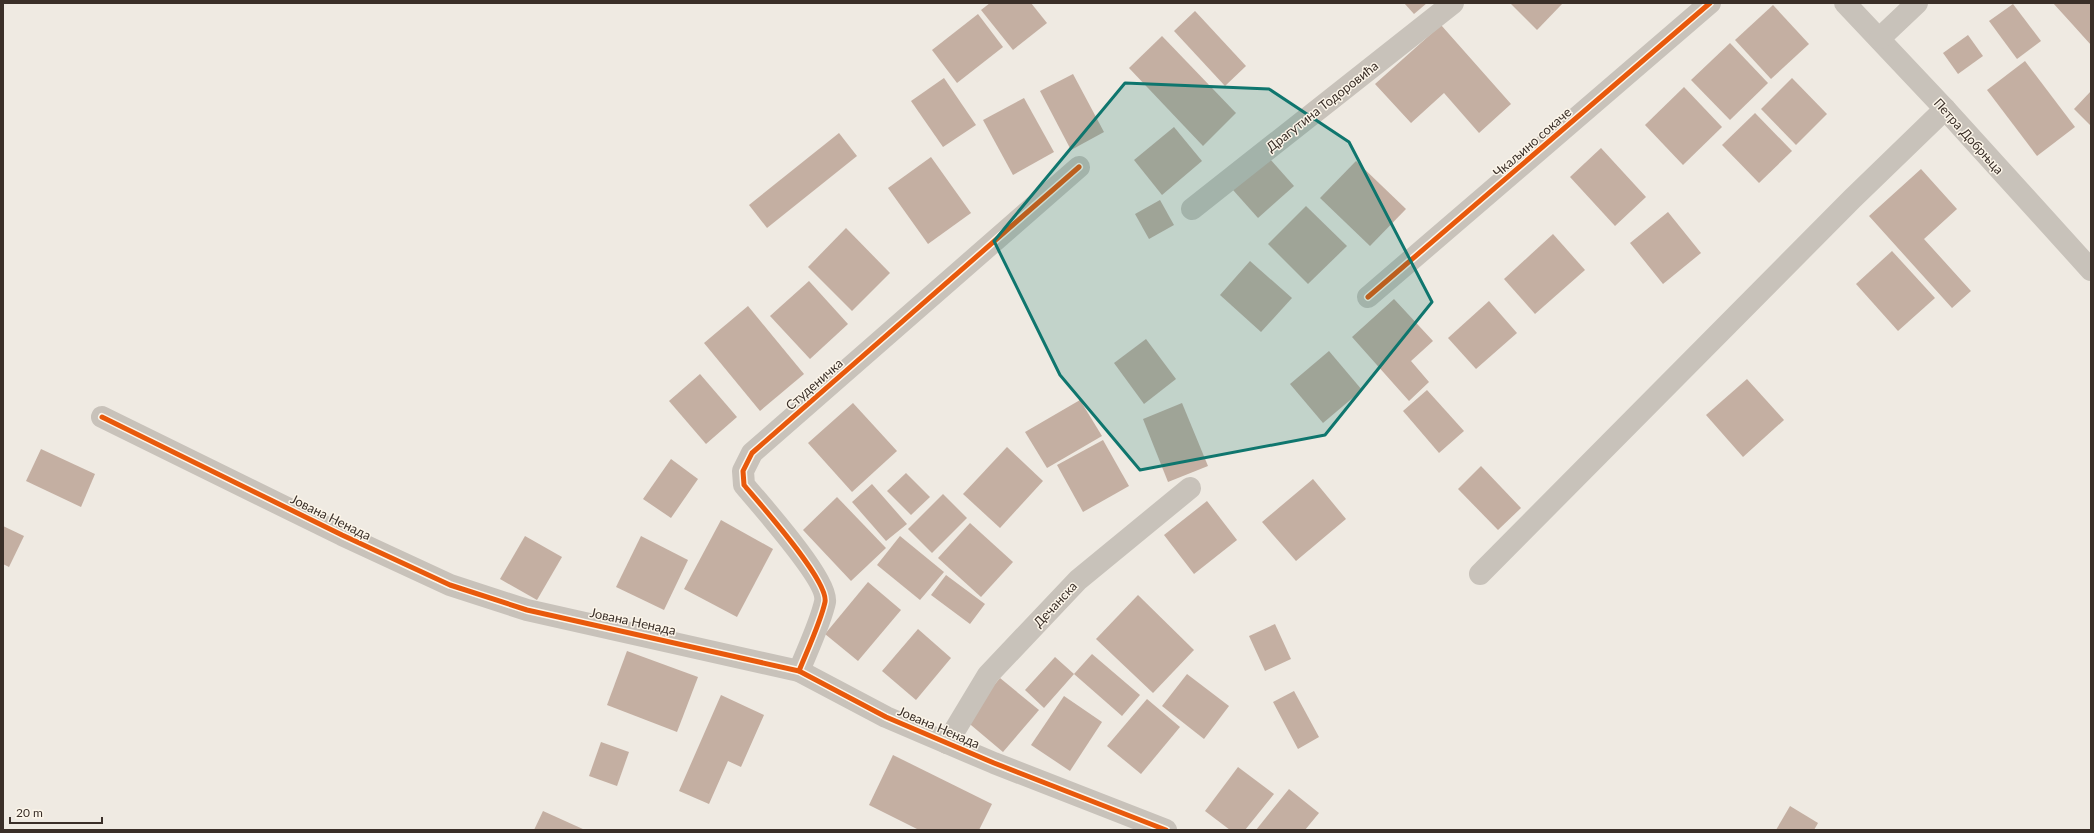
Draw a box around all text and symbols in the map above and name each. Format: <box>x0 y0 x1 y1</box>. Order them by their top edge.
street label: Драгутина Тодоровића <box>1263 57 1381 155</box>
street label: Петра Добрњца <box>1931 95 2007 177</box>
street label: Чкаљино сокаче <box>1490 104 1574 180</box>
street label: Студеничка <box>782 355 846 413</box>
street label: Јована Ненада <box>288 491 374 543</box>
street label: Дечанска <box>1030 578 1080 630</box>
street label: Јована Ненада <box>589 604 677 638</box>
street label: Јована Ненада <box>896 703 982 751</box>
scale bar <box>10 799 102 825</box>
text: 20 m <box>16 805 43 820</box>

